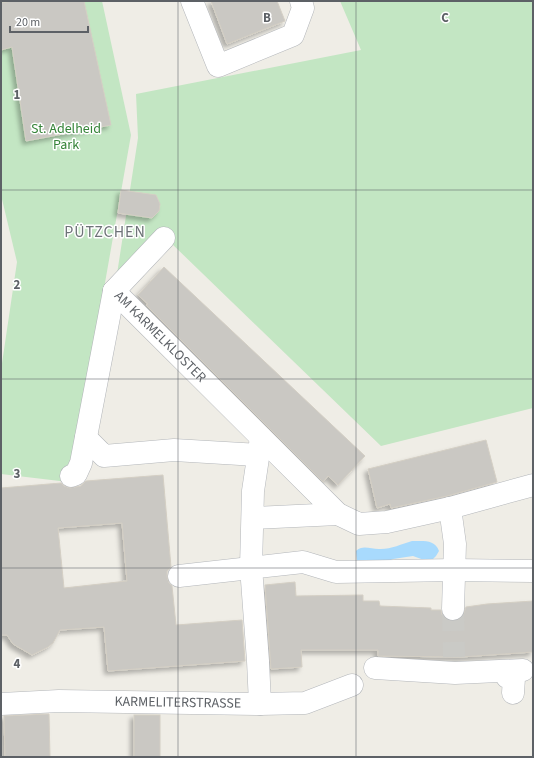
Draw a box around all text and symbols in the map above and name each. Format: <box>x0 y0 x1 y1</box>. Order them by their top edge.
scale bar <box>10 8 88 34</box>
text: B <box>263 9 271 27</box>
text: C <box>441 9 449 27</box>
text: 20 m <box>16 14 40 31</box>
text: 1 <box>14 86 21 104</box>
park label: St. Adelheid Park <box>31 119 101 155</box>
district label: PÜTZCHEN <box>64 221 146 243</box>
text: 2 <box>14 276 21 294</box>
street label: AM KARMELKLOSTER <box>110 287 211 387</box>
text: 3 <box>14 465 21 483</box>
text: 4 <box>14 655 21 673</box>
street label: KARMELITERSTRASSE <box>114 692 241 714</box>

